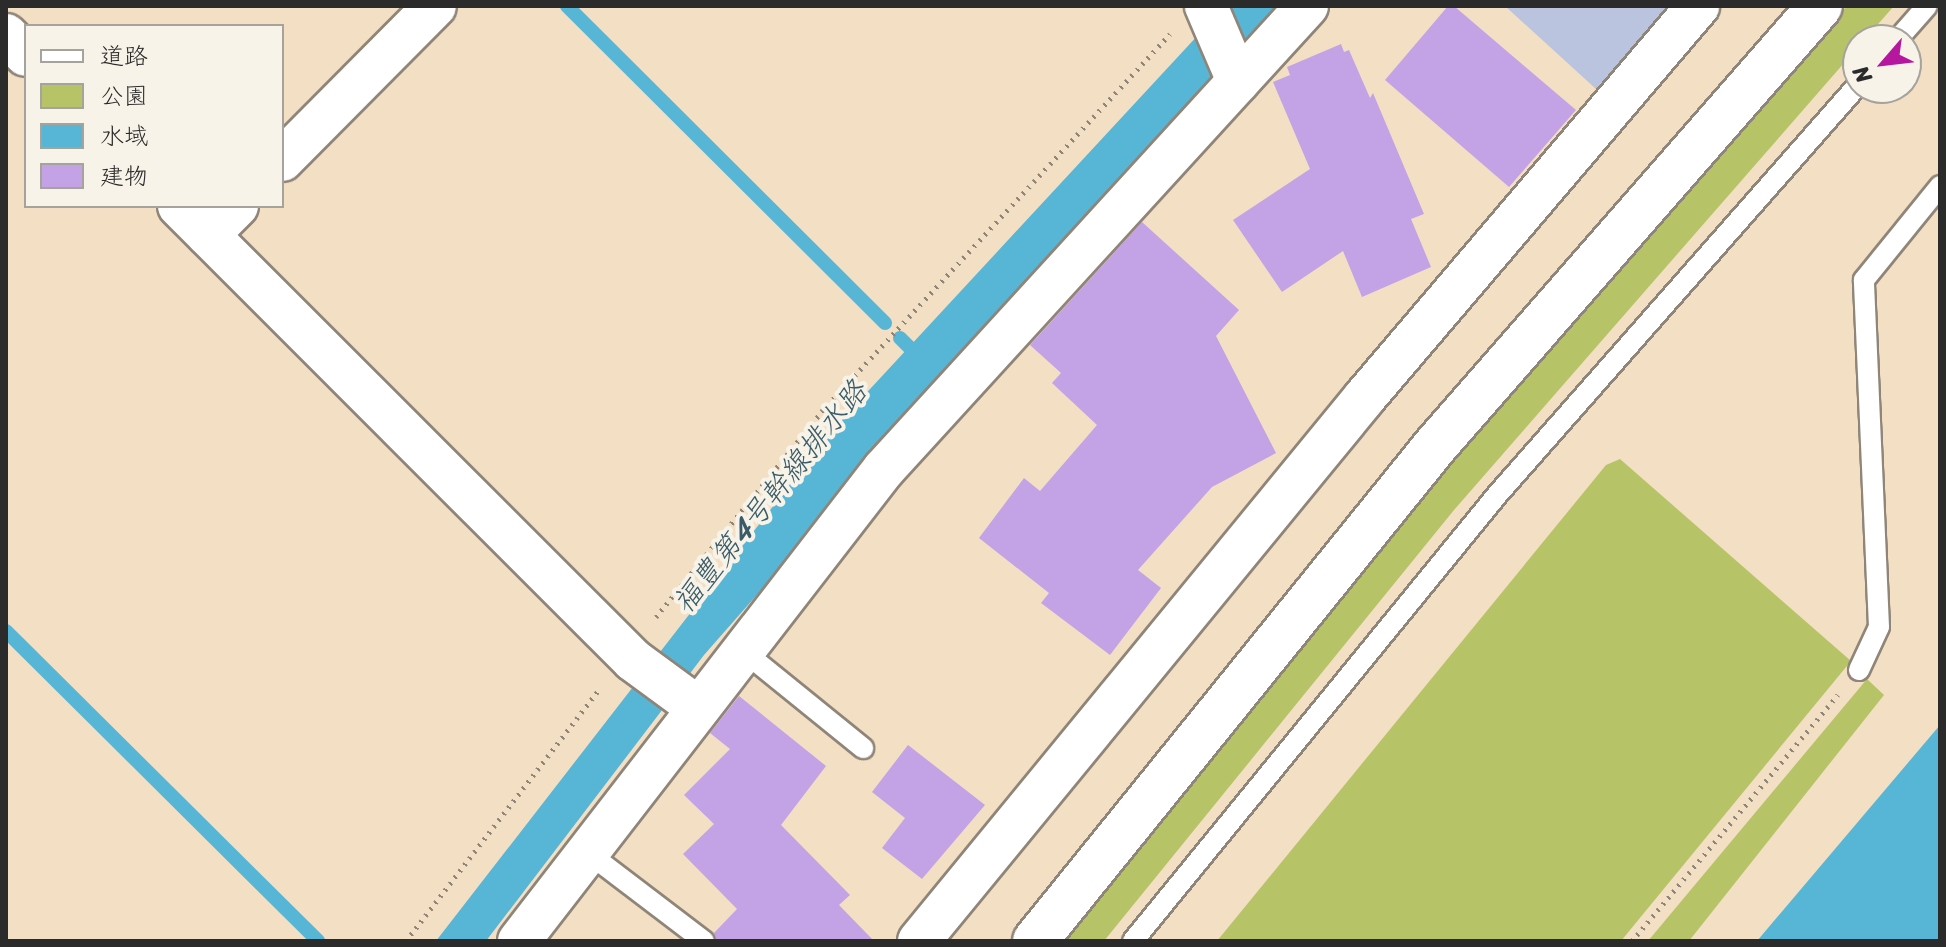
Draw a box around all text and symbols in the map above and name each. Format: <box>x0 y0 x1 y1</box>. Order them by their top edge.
legend <box>24 24 284 208</box>
north arrow <box>1842 24 1922 104</box>
text: 道路 <box>100 35 148 77</box>
text: N <box>1841 59 1883 90</box>
text: 公園 <box>100 75 148 117</box>
text: 水域 <box>100 115 148 157</box>
text: 建物 <box>100 155 148 197</box>
water label: 福豊第4号幹線排水路 <box>665 373 875 621</box>

